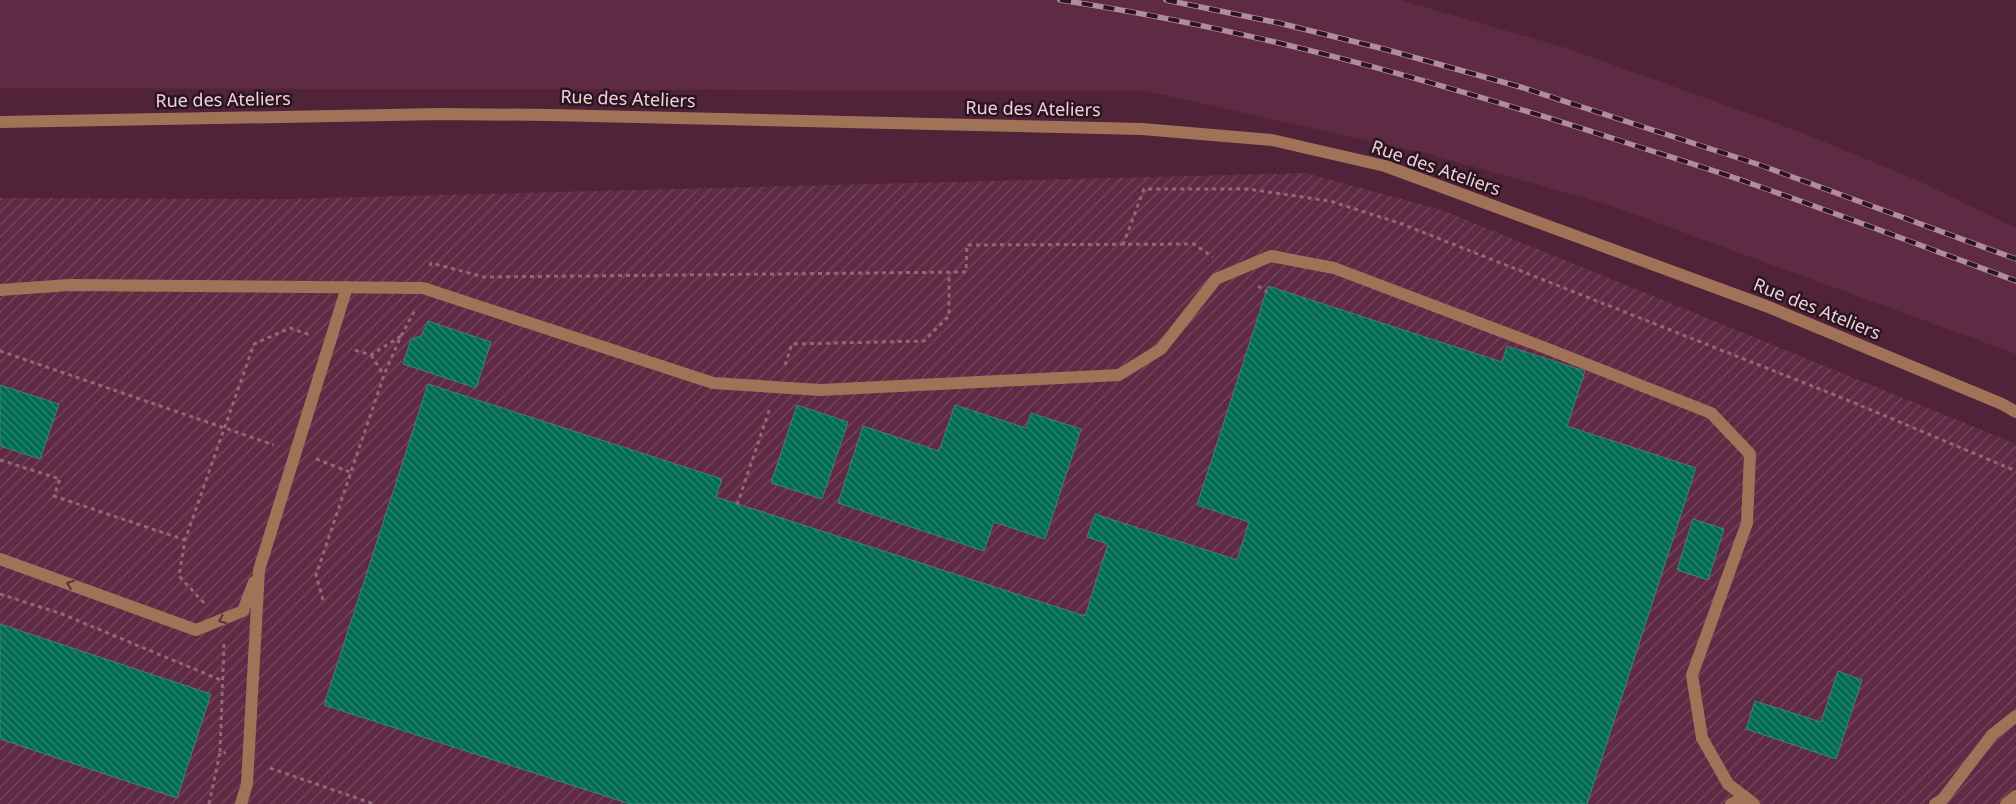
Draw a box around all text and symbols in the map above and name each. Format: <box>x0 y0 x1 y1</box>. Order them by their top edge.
street label: Rue des Ateliers <box>560 84 696 112</box>
street label: Rue des Ateliers <box>155 86 291 112</box>
street label: Rue des Ateliers <box>965 95 1101 121</box>
street label: Rue des Ateliers <box>1368 134 1504 200</box>
street label: Rue des Ateliers <box>1750 272 1885 345</box>
one-way arrow <box>66 579 74 589</box>
one-way arrow <box>218 613 227 624</box>

